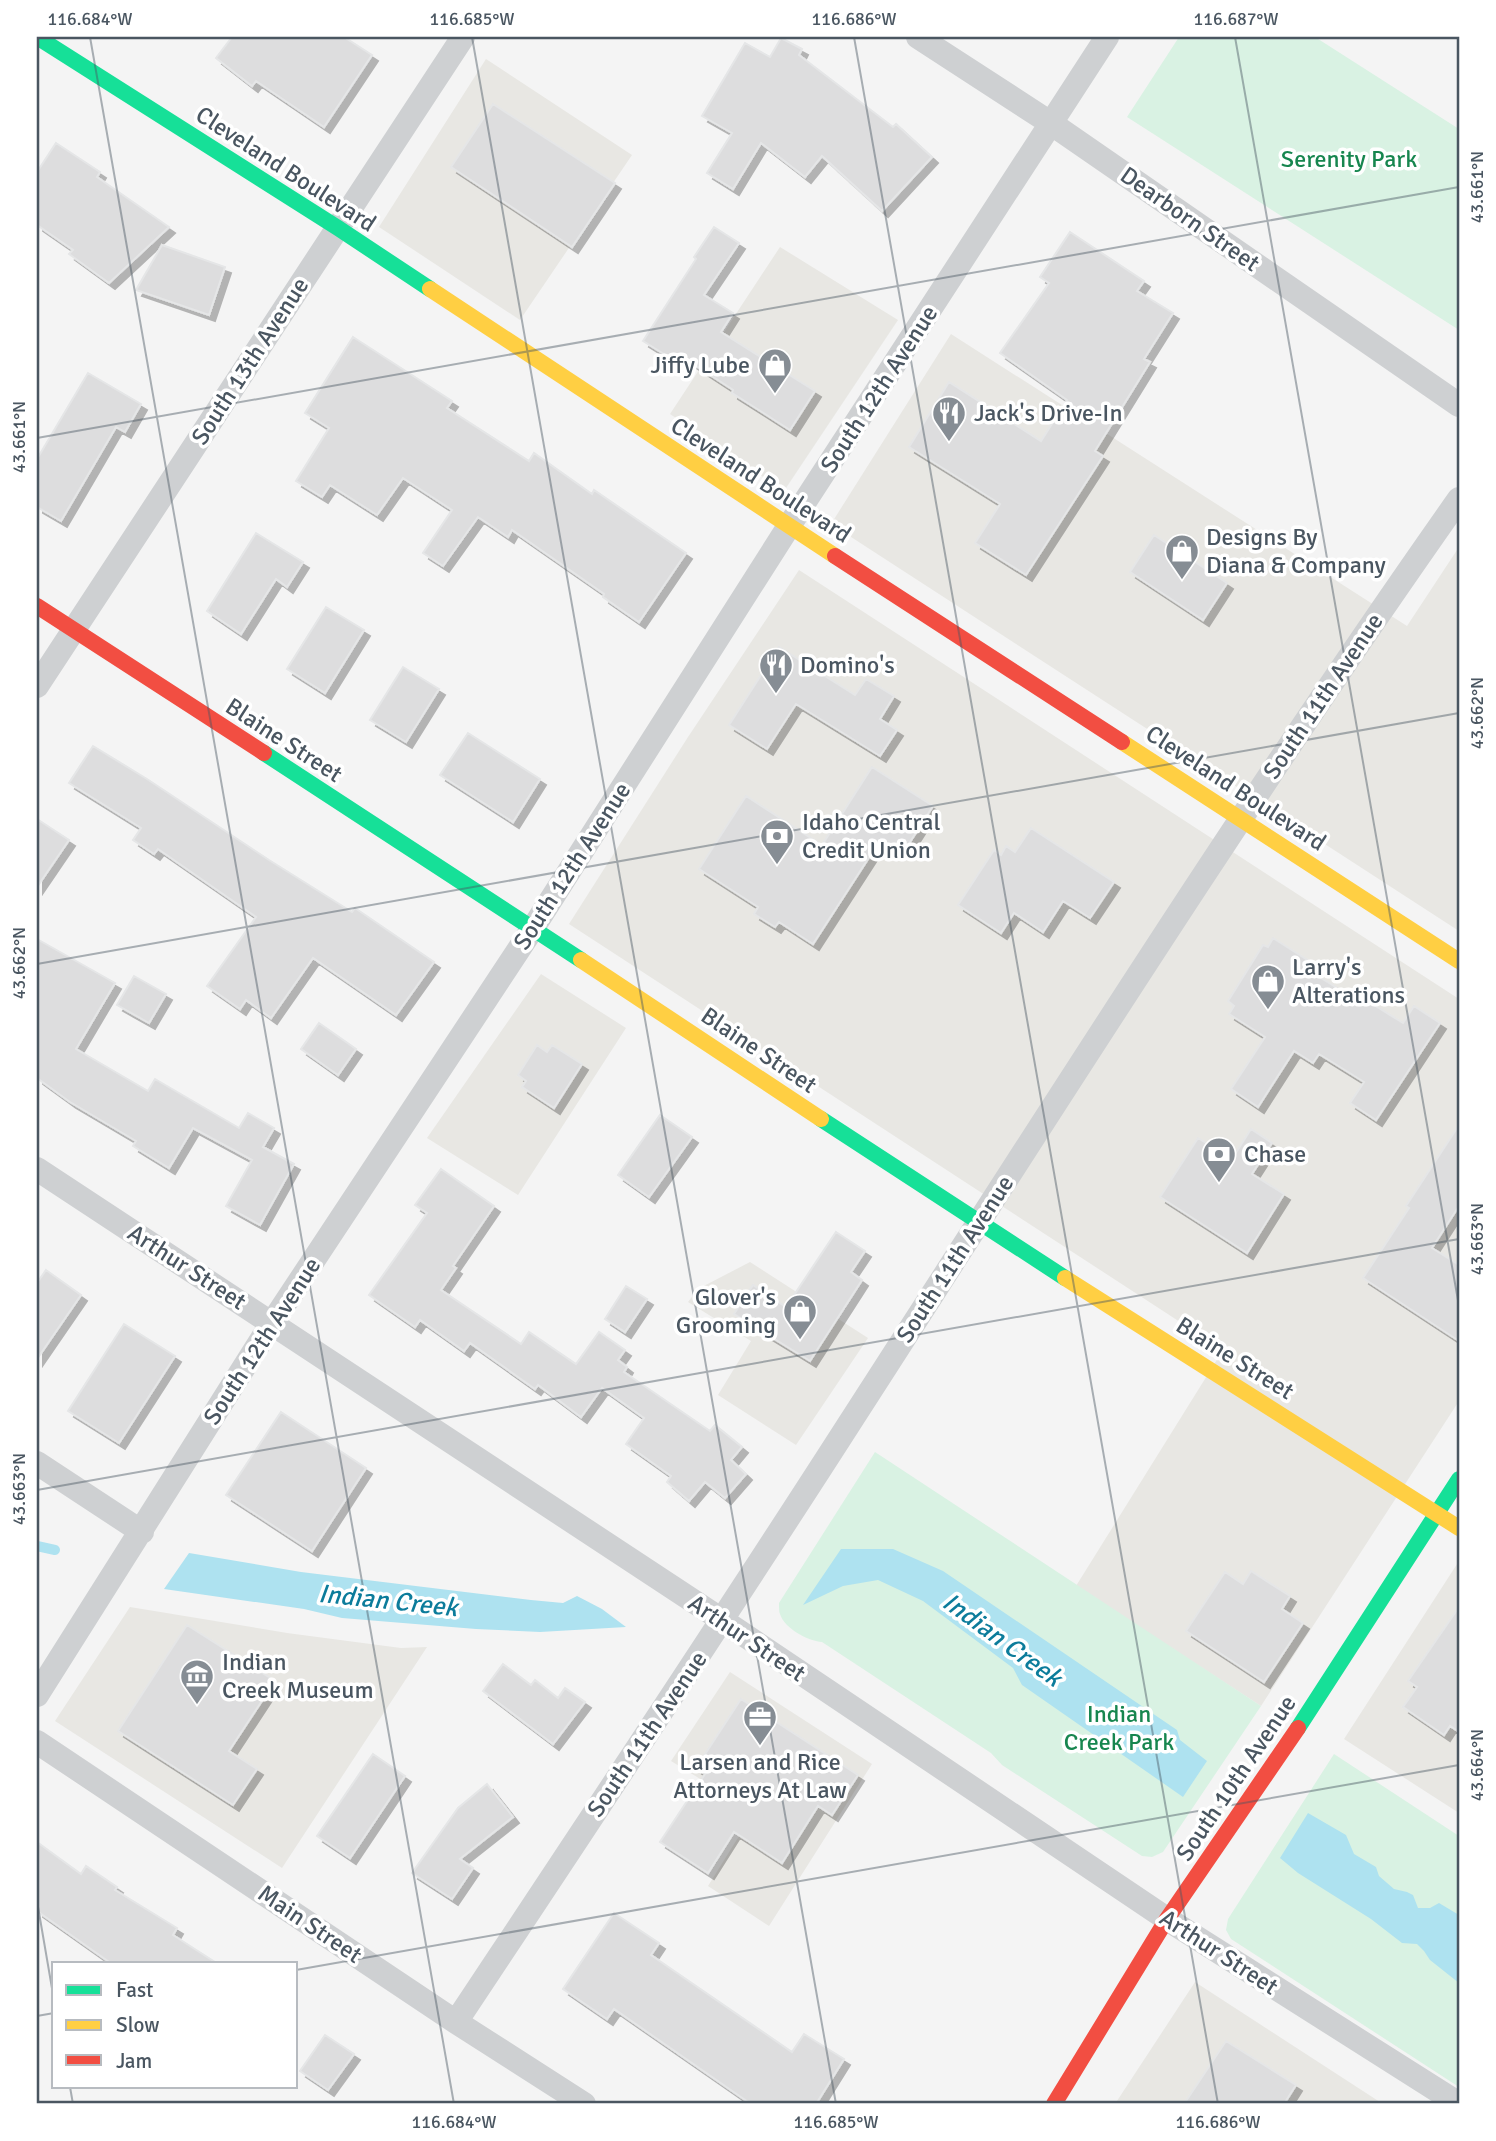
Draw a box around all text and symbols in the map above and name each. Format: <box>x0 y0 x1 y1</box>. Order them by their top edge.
text: 116.684°W <box>47 8 133 30</box>
text: 116.685°W <box>429 8 515 30</box>
text: 116.686°W <box>811 8 897 30</box>
text: 116.687°W <box>1193 8 1279 30</box>
street label: Cleveland Boulevard <box>190 99 382 239</box>
park label: Serenity Park <box>1281 144 1417 174</box>
text: 43.661°N <box>1466 151 1488 223</box>
street label: Dearborn Street <box>1114 160 1266 278</box>
street label: South 13th Avenue <box>185 272 315 450</box>
street label: South 12th Avenue <box>814 300 944 478</box>
shop icon: Jiffy Lube <box>756 346 794 395</box>
place label: Jiffy Lube <box>651 350 750 380</box>
restaurant icon: Jack's Drive-In <box>930 394 968 443</box>
place label: Jack's Drive-In <box>974 398 1122 428</box>
text: 43.661°N <box>8 401 30 473</box>
street label: Cleveland Boulevard <box>665 410 857 550</box>
place label: Designs By Diana & Company <box>1206 522 1386 580</box>
shop icon: Designs By Diana & Company <box>1163 532 1201 581</box>
street label: South 11th Avenue <box>1256 607 1390 785</box>
restaurant icon: Domino's <box>757 646 795 695</box>
place label: Domino's <box>800 650 895 680</box>
text: 43.662°N <box>1466 677 1488 749</box>
street label: Blaine Street <box>220 691 348 789</box>
street label: Cleveland Boulevard <box>1140 718 1332 858</box>
street label: South 12th Avenue <box>507 777 637 955</box>
place label: Idaho Central Credit Union <box>802 807 940 865</box>
bank icon: Idaho Central Credit Union <box>758 817 796 866</box>
text: 43.662°N <box>8 927 30 999</box>
place label: Larry's Alterations <box>1292 952 1405 1010</box>
shop icon: Larry's Alterations <box>1249 962 1287 1011</box>
street label: Blaine Street <box>695 1000 823 1100</box>
bank icon: Chase <box>1200 1135 1238 1184</box>
place label: Chase <box>1244 1139 1306 1169</box>
street label: South 11th Avenue <box>890 1170 1020 1348</box>
text: 43.663°N <box>1466 1203 1488 1275</box>
street label: Arthur Street <box>122 1218 252 1316</box>
street label: South 12th Avenue <box>197 1252 327 1430</box>
place label: Glover's Grooming <box>676 1282 776 1340</box>
shop icon: Glover's Grooming <box>781 1292 819 1341</box>
street label: Blaine Street <box>1171 1310 1299 1406</box>
text: 43.663°N <box>8 1453 30 1525</box>
water label: Indian Creek <box>317 1578 461 1624</box>
water label: Indian Creek <box>936 1586 1069 1695</box>
street label: Arthur Street <box>683 1588 811 1688</box>
street label: South 11th Avenue <box>580 1645 714 1823</box>
place label: Indian Creek Museum <box>222 1647 374 1705</box>
museum icon: Indian Creek Museum <box>178 1657 216 1706</box>
street label: South 10th Avenue <box>1169 1689 1303 1867</box>
office icon: Larsen and Rice Attorneys At Law <box>741 1698 779 1747</box>
park label: Indian Creek Park <box>1064 1699 1174 1757</box>
text: 43.664°N <box>1466 1729 1488 1801</box>
place label: Larsen and Rice Attorneys At Law <box>673 1747 847 1805</box>
street label: Main Street <box>252 1878 368 1970</box>
street label: Arthur Street <box>1154 1903 1284 2001</box>
legend <box>52 1962 298 2088</box>
text: Fast <box>116 1977 153 2003</box>
text: Slow <box>116 2012 160 2038</box>
text: Jam <box>116 2048 152 2074</box>
text: 116.684°W <box>411 2111 497 2133</box>
text: 116.685°W <box>793 2111 879 2133</box>
text: 116.686°W <box>1175 2111 1261 2133</box>

